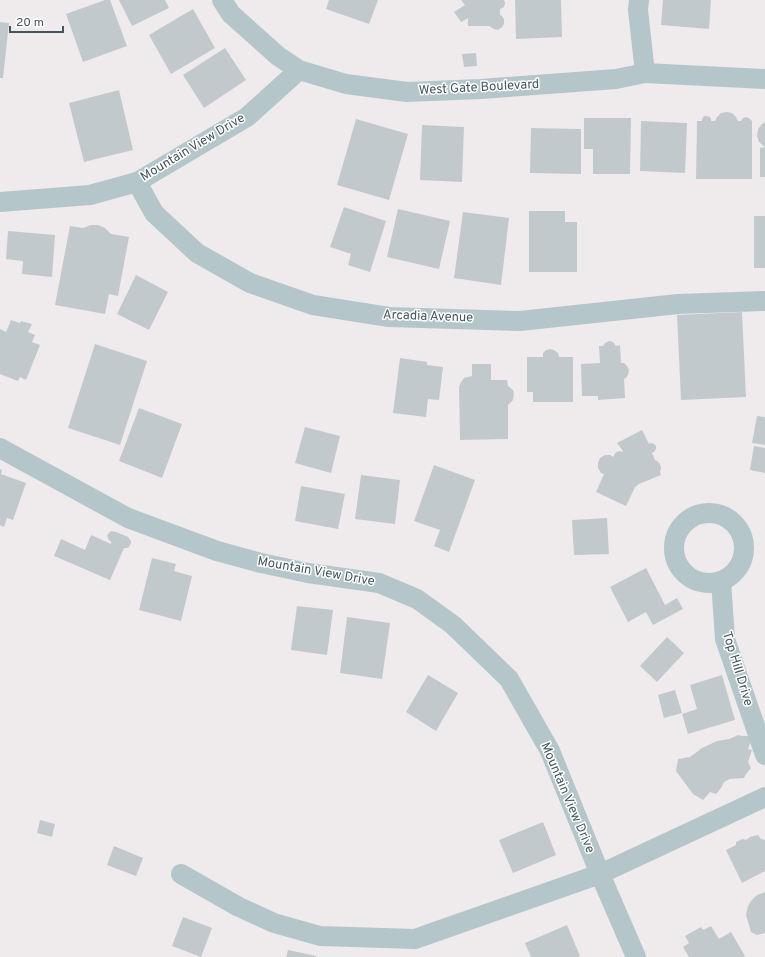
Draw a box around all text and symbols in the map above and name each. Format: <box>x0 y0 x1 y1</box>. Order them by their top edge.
scale bar <box>10 8 63 34</box>
text: 20 m <box>16 15 44 31</box>
street label: West Gate Boulevard <box>418 77 540 99</box>
street label: Mountain View Drive <box>138 111 248 185</box>
street label: Arcadia Avenue <box>383 307 473 327</box>
street label: Mountain View Drive <box>256 554 376 590</box>
street label: Top Hill Drive <box>718 630 756 708</box>
street label: Mountain View Drive <box>536 740 598 856</box>

